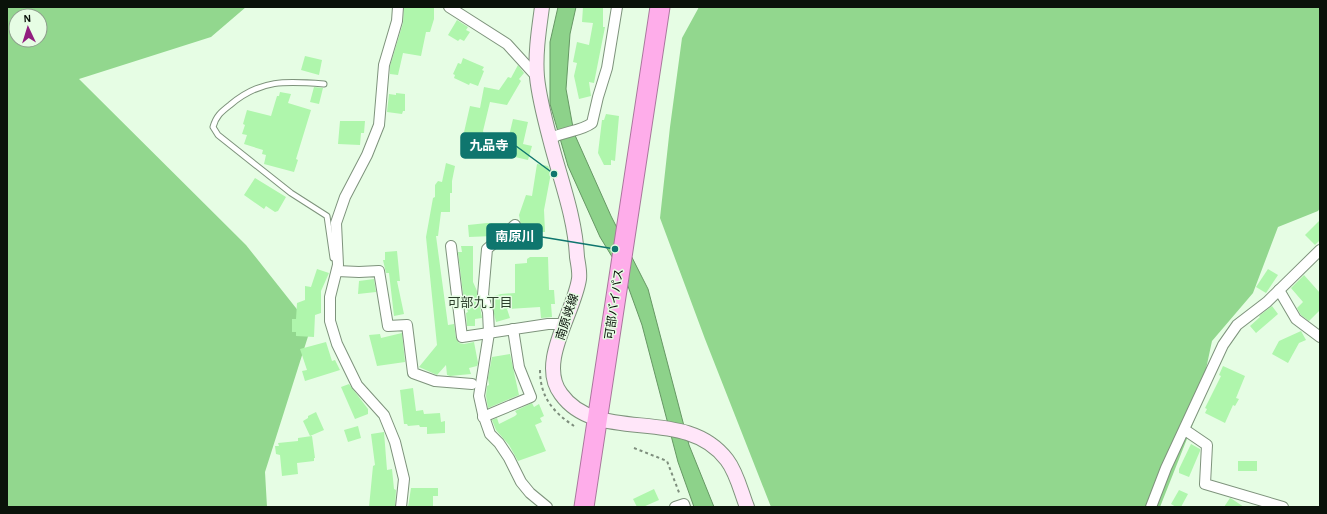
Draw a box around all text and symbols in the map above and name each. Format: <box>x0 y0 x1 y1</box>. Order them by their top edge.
north arrow <box>8 8 48 48</box>
text: N <box>23 13 32 24</box>
callout: 九品寺 <box>461 133 516 158</box>
text: 九品寺 <box>469 139 509 153</box>
callout: 南原川 <box>487 224 542 249</box>
text: 南原川 <box>495 229 535 244</box>
street label: 可部バイパス <box>602 267 625 340</box>
street label: 南原峡線 <box>553 292 580 342</box>
district label: 可部九丁目 <box>447 296 513 310</box>

